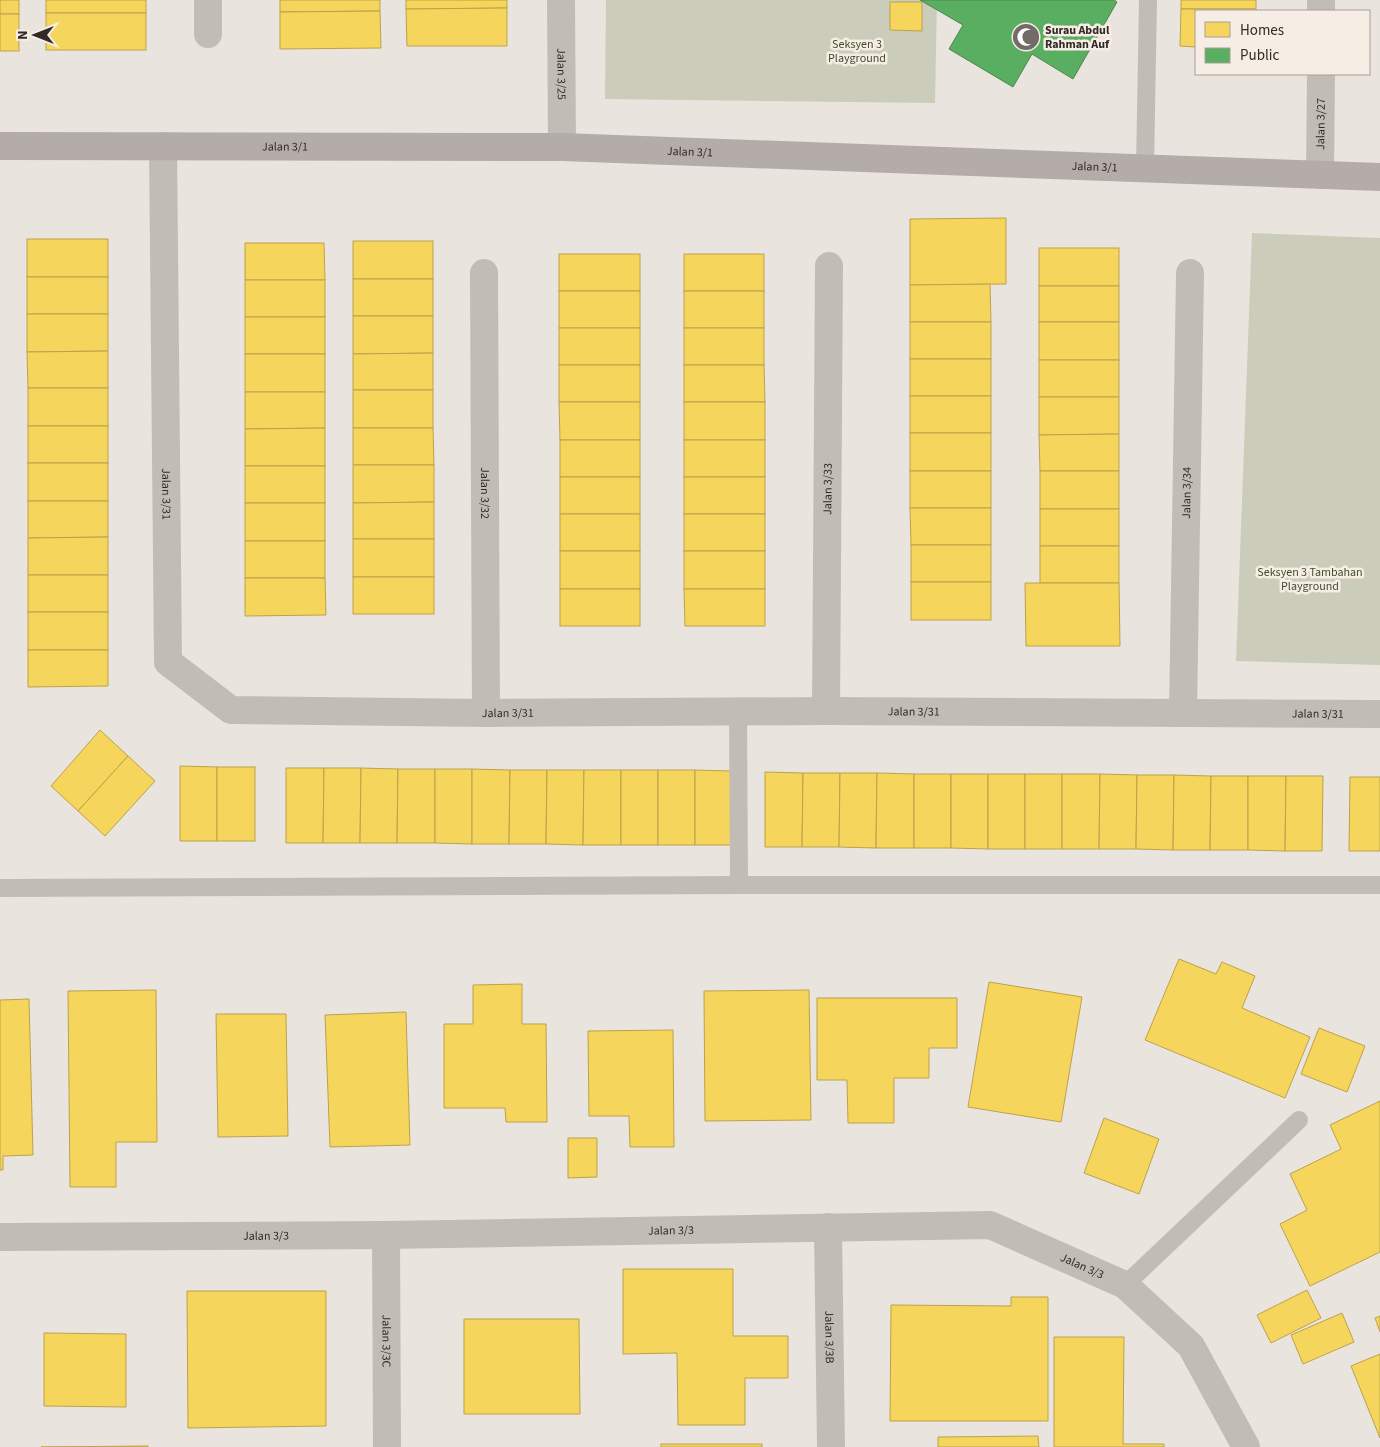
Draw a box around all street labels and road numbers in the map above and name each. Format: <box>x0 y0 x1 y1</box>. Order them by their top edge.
street label: Jalan 3/25 <box>553 48 570 100</box>
street label: Jalan 3/27 <box>1312 98 1329 150</box>
street label: Jalan 3/1 <box>262 138 308 155</box>
street label: Jalan 3/1 <box>667 142 713 161</box>
street label: Jalan 3/1 <box>1071 157 1118 176</box>
street label: Jalan 3/33 <box>819 463 836 515</box>
street label: Jalan 3/32 <box>476 467 494 519</box>
street label: Jalan 3/34 <box>1178 467 1195 519</box>
street label: Jalan 3/31 <box>158 468 175 520</box>
street label: Jalan 3/31 <box>888 703 940 720</box>
street label: Jalan 3/31 <box>482 704 534 722</box>
street label: Jalan 3/31 <box>1292 705 1344 722</box>
street label: Jalan 3/3 <box>648 1221 694 1239</box>
street label: Jalan 3/3 <box>243 1227 289 1244</box>
street label: Jalan 3/3 <box>1058 1249 1107 1283</box>
street label: Jalan 3/3B <box>821 1310 838 1364</box>
street label: Jalan 3/3C <box>378 1314 395 1368</box>

